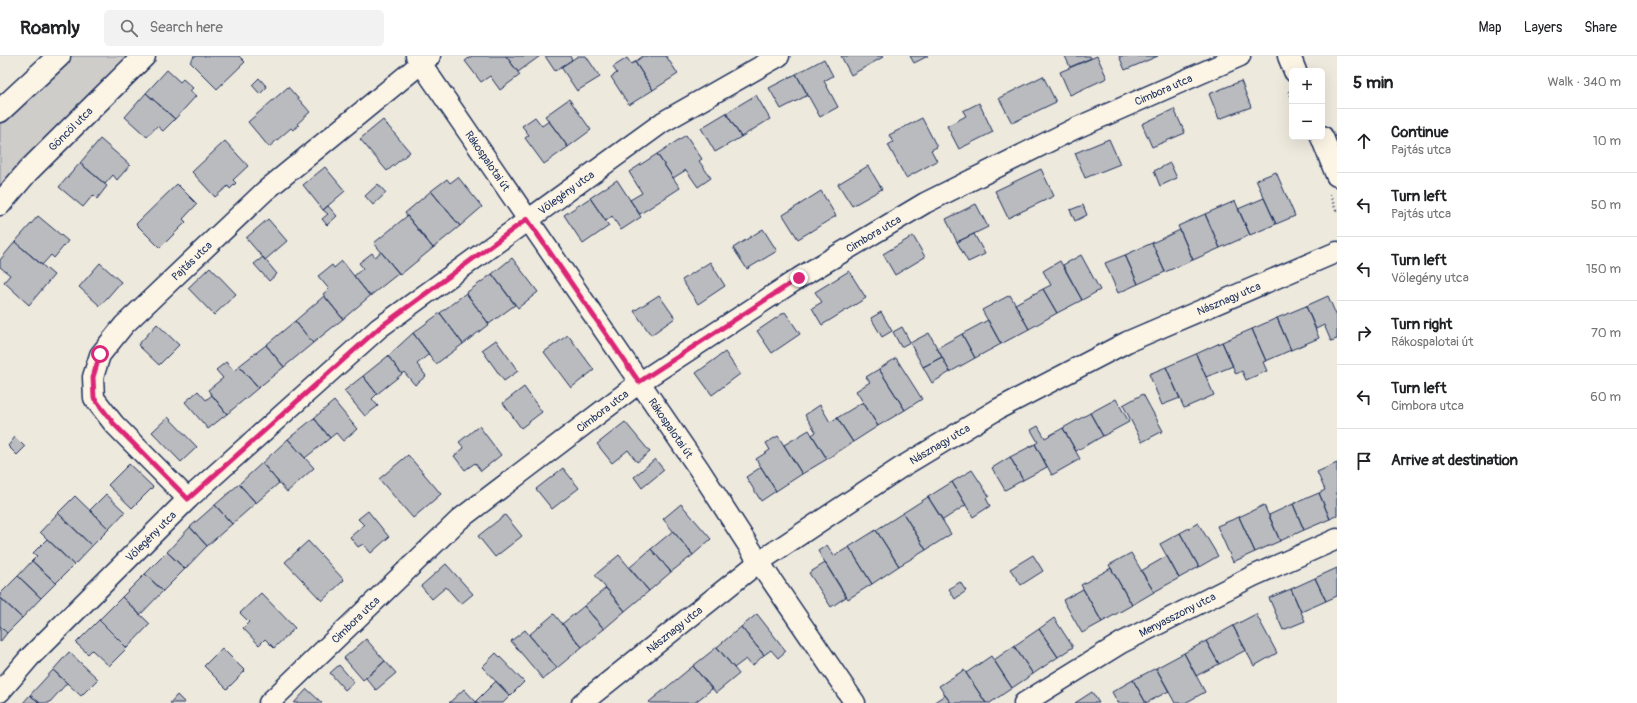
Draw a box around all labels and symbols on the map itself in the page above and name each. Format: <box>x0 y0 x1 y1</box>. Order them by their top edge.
street label: Cimbora utca <box>1132 71 1194 108</box>
street label: Göncöl utca <box>46 104 95 154</box>
street label: Rákospalotai út <box>463 128 513 194</box>
street label: Vőlegény utca <box>536 168 597 217</box>
street label: Cimbora utca <box>844 212 903 255</box>
street label: Pajtás utca <box>169 238 215 283</box>
route end <box>790 269 808 287</box>
street label: Násznagy utca <box>1195 279 1262 318</box>
route start <box>91 345 109 363</box>
street label: Cimbora utca <box>574 387 631 435</box>
street label: Rákospalotai út <box>646 396 696 461</box>
street label: Násznagy utca <box>907 421 972 467</box>
street label: Vőlegény utca <box>123 508 179 564</box>
street label: Menyasszony utca <box>1137 590 1218 639</box>
street label: Cimbora utca <box>329 594 382 646</box>
street label: Násznagy utca <box>644 603 705 656</box>

